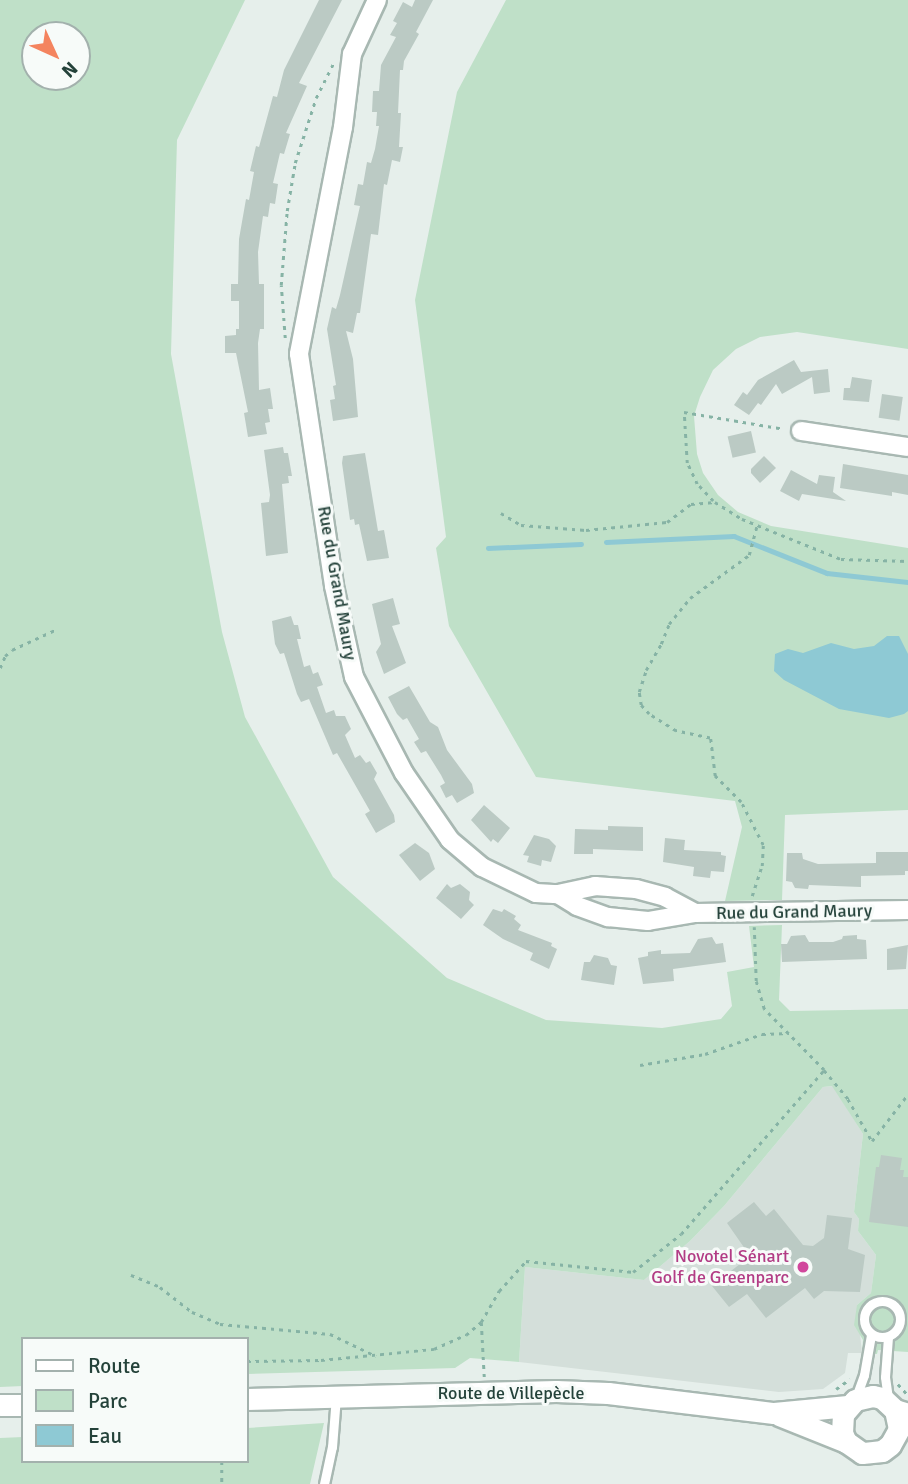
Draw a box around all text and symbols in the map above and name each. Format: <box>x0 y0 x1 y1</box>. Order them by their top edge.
north arrow <box>21 21 91 91</box>
text: N <box>56 56 83 83</box>
street label: Rue du Grand Maury <box>313 504 361 662</box>
street label: Rue du Grand Maury <box>716 900 872 924</box>
place label: Novotel Sénart Golf de Greenparc <box>651 1246 789 1288</box>
marker: Novotel Sénart Golf de Greenparc <box>795 1259 811 1275</box>
legend <box>21 1337 248 1463</box>
text: Route <box>88 1353 140 1379</box>
street label: Route de Villepècle <box>438 1382 584 1404</box>
text: Parc <box>88 1388 127 1414</box>
text: Eau <box>88 1423 122 1449</box>

